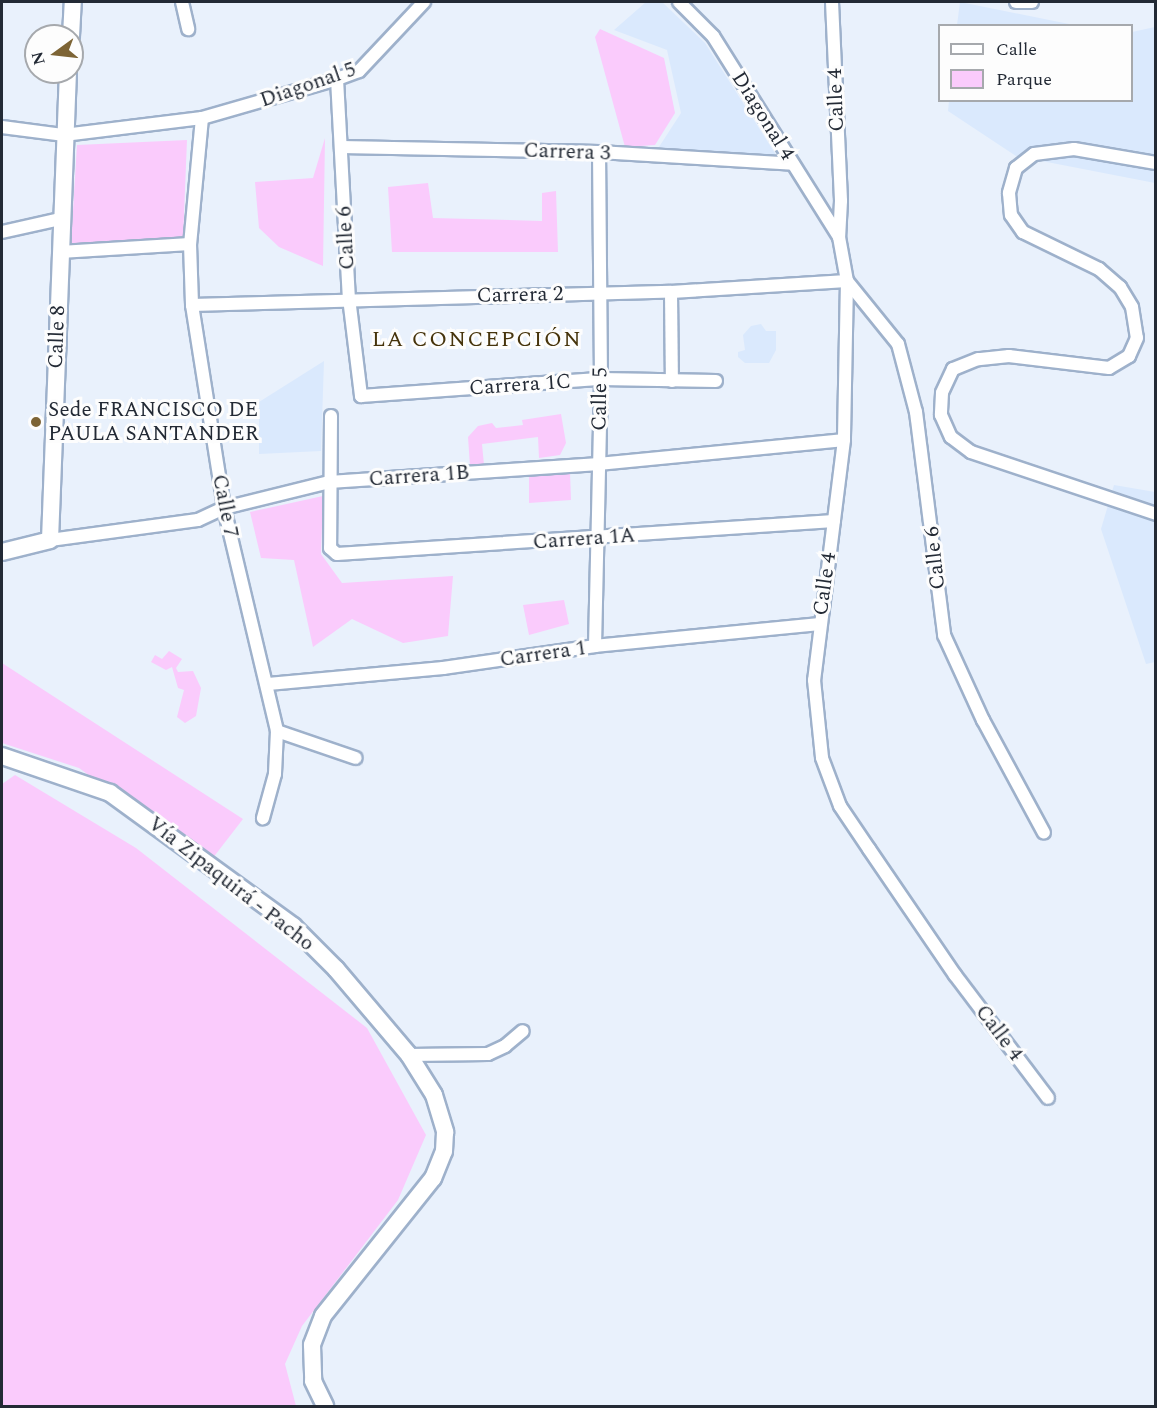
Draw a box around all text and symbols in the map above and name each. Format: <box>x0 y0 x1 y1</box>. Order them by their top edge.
north arrow <box>24 24 84 84</box>
legend <box>938 24 1133 102</box>
text: Calle <box>996 36 1037 63</box>
text: N <box>25 49 52 68</box>
street label: Diagonal 5 <box>257 57 359 113</box>
text: Parque <box>996 66 1052 93</box>
street label: Diagonal 4 <box>726 67 800 165</box>
street label: Calle 4 <box>822 68 850 132</box>
street label: Carrera 3 <box>523 138 611 166</box>
street label: Calle 6 <box>332 206 360 270</box>
street label: Carrera 2 <box>476 282 564 308</box>
street label: Calle 8 <box>43 305 71 369</box>
district label: LA CONCEPCIÓN <box>372 327 582 353</box>
street label: Calle 5 <box>587 367 613 431</box>
street label: Carrera 1C <box>468 369 572 401</box>
place label: Sede FRANCISCO DE PAULA SANTANDER <box>48 397 259 447</box>
marker: Sede FRANCISCO DE PAULA SANTANDER <box>29 415 43 429</box>
street label: Carrera 1B <box>368 460 470 492</box>
street label: Calle 7 <box>207 472 243 540</box>
street label: Carrera 1A <box>532 523 636 555</box>
street label: Calle 6 <box>919 525 951 591</box>
street label: Calle 4 <box>808 551 842 617</box>
street label: Carrera 1 <box>498 635 588 673</box>
street label: Vía Zipaquirá - Pacho <box>143 811 319 957</box>
street label: Calle 4 <box>970 1000 1028 1066</box>

